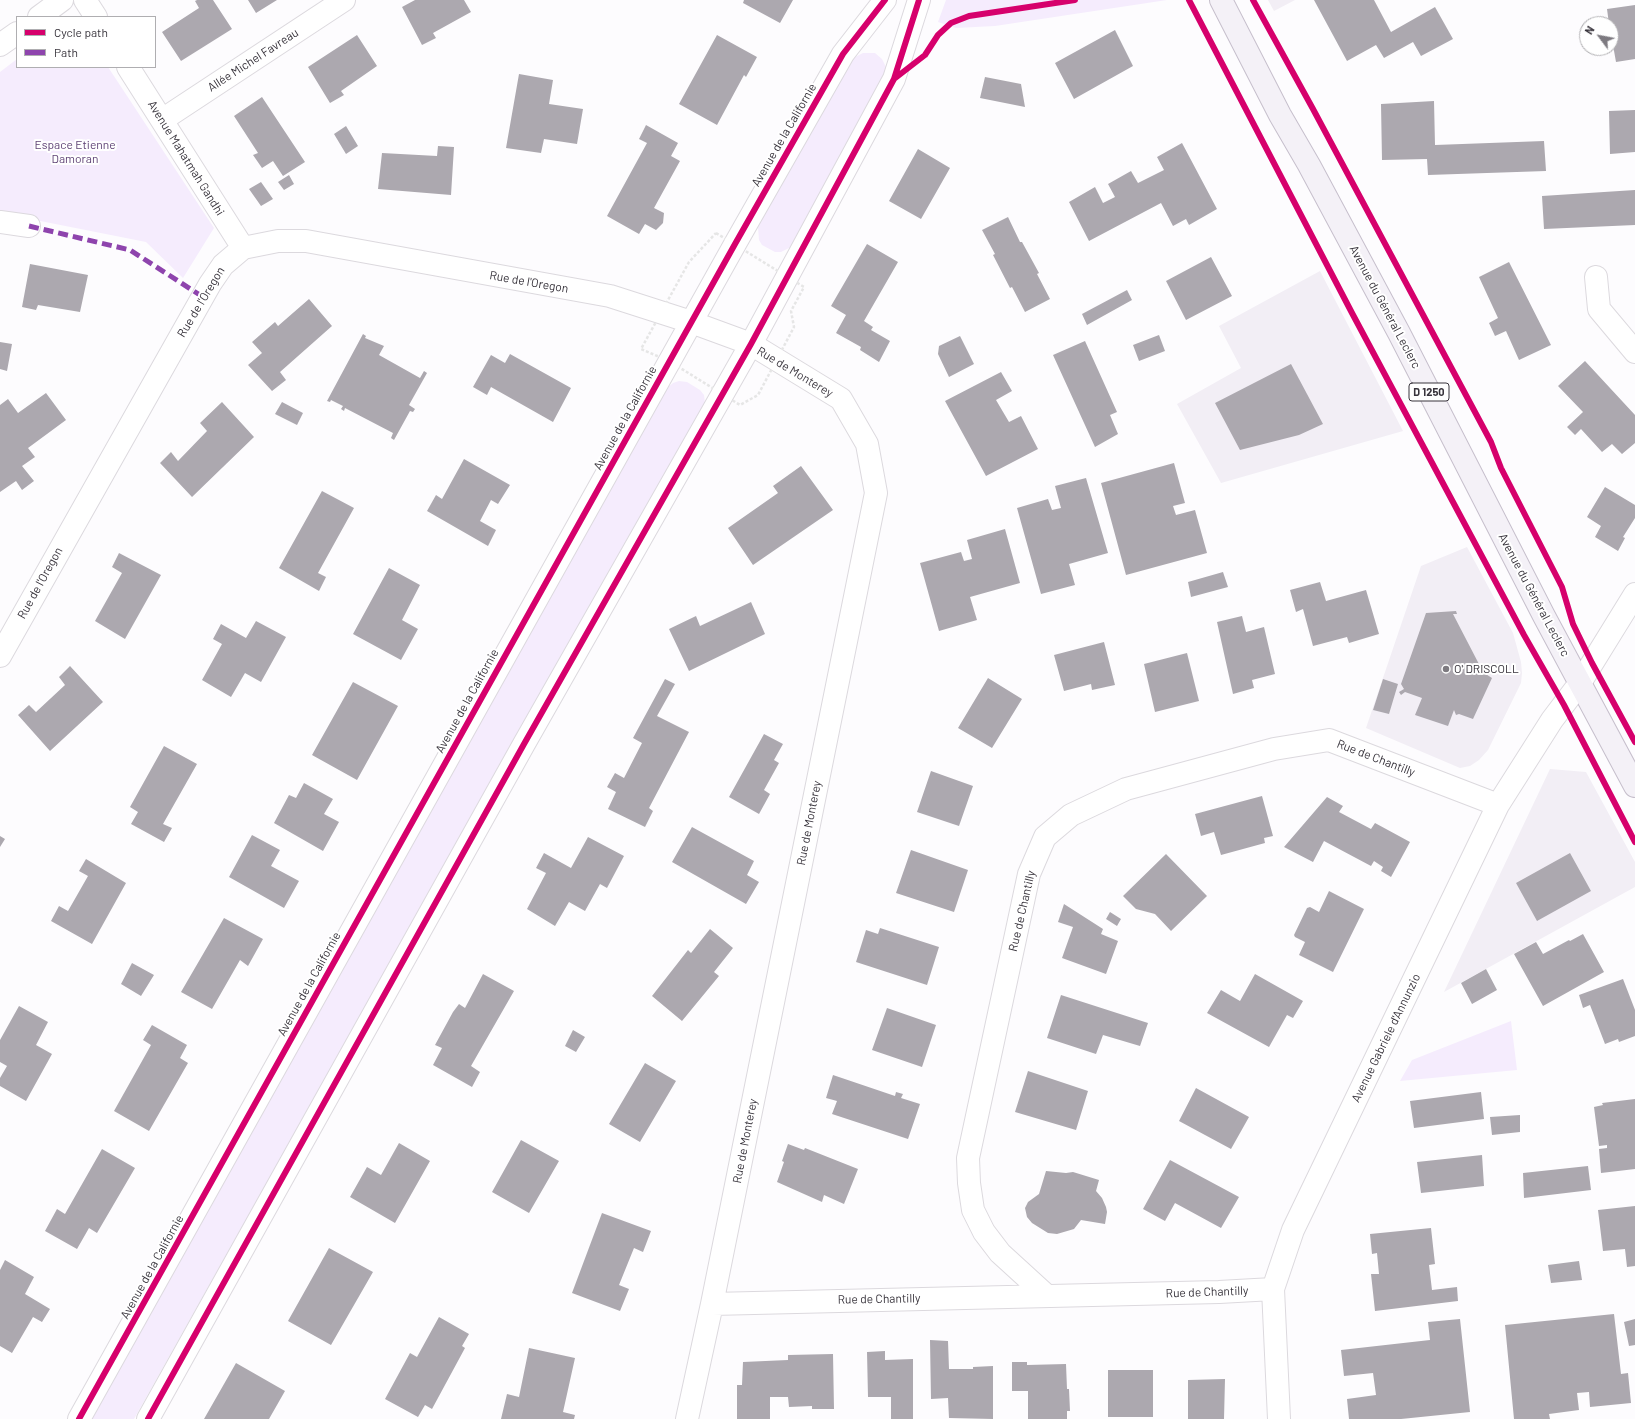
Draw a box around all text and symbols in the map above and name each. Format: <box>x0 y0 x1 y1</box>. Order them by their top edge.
legend <box>16 16 156 68</box>
north arrow <box>1579 16 1619 56</box>
text: N <box>1582 23 1597 36</box>
text: Cycle path <box>54 25 108 39</box>
street label: Allée Michel Favreau <box>205 25 301 95</box>
text: Path <box>54 45 78 59</box>
street label: Avenue de la Californie <box>749 81 819 189</box>
street label: Avenue Mahatmah Gandhi <box>145 98 227 218</box>
park label: Espace Etienne Damoran <box>34 138 116 166</box>
street label: Avenue du Général Leclerc <box>1346 243 1424 371</box>
street label: Rue de l'Oregon <box>174 264 228 340</box>
street label: Rue de l'Oregon <box>488 268 570 296</box>
street label: Rue de Monterey <box>754 344 836 400</box>
street label: Avenue de la Californie <box>590 363 660 473</box>
road number: D 1250 <box>1409 383 1449 401</box>
street label: Avenue du Général Leclerc <box>1495 531 1573 659</box>
street label: Rue de l'Oregon <box>14 545 66 621</box>
street label: Avenue de la Californie <box>432 646 502 756</box>
place label: O' DRISCOLL <box>1454 662 1519 676</box>
marker: O' DRISCOLL <box>1441 664 1451 674</box>
street label: Rue de Chantilly <box>1335 736 1417 780</box>
street label: Rue de Monterey <box>794 779 824 867</box>
street label: Rue de Chantilly <box>1006 869 1038 953</box>
street label: Avenue de la Californie <box>274 929 344 1039</box>
street label: Avenue Gabriele d'Annunzio <box>1349 971 1423 1105</box>
street label: Rue de Monterey <box>730 1097 760 1185</box>
street label: Avenue de la Californie <box>117 1212 187 1322</box>
street label: Rue de Chantilly <box>1165 1283 1249 1301</box>
street label: Rue de Chantilly <box>838 1291 920 1307</box>

